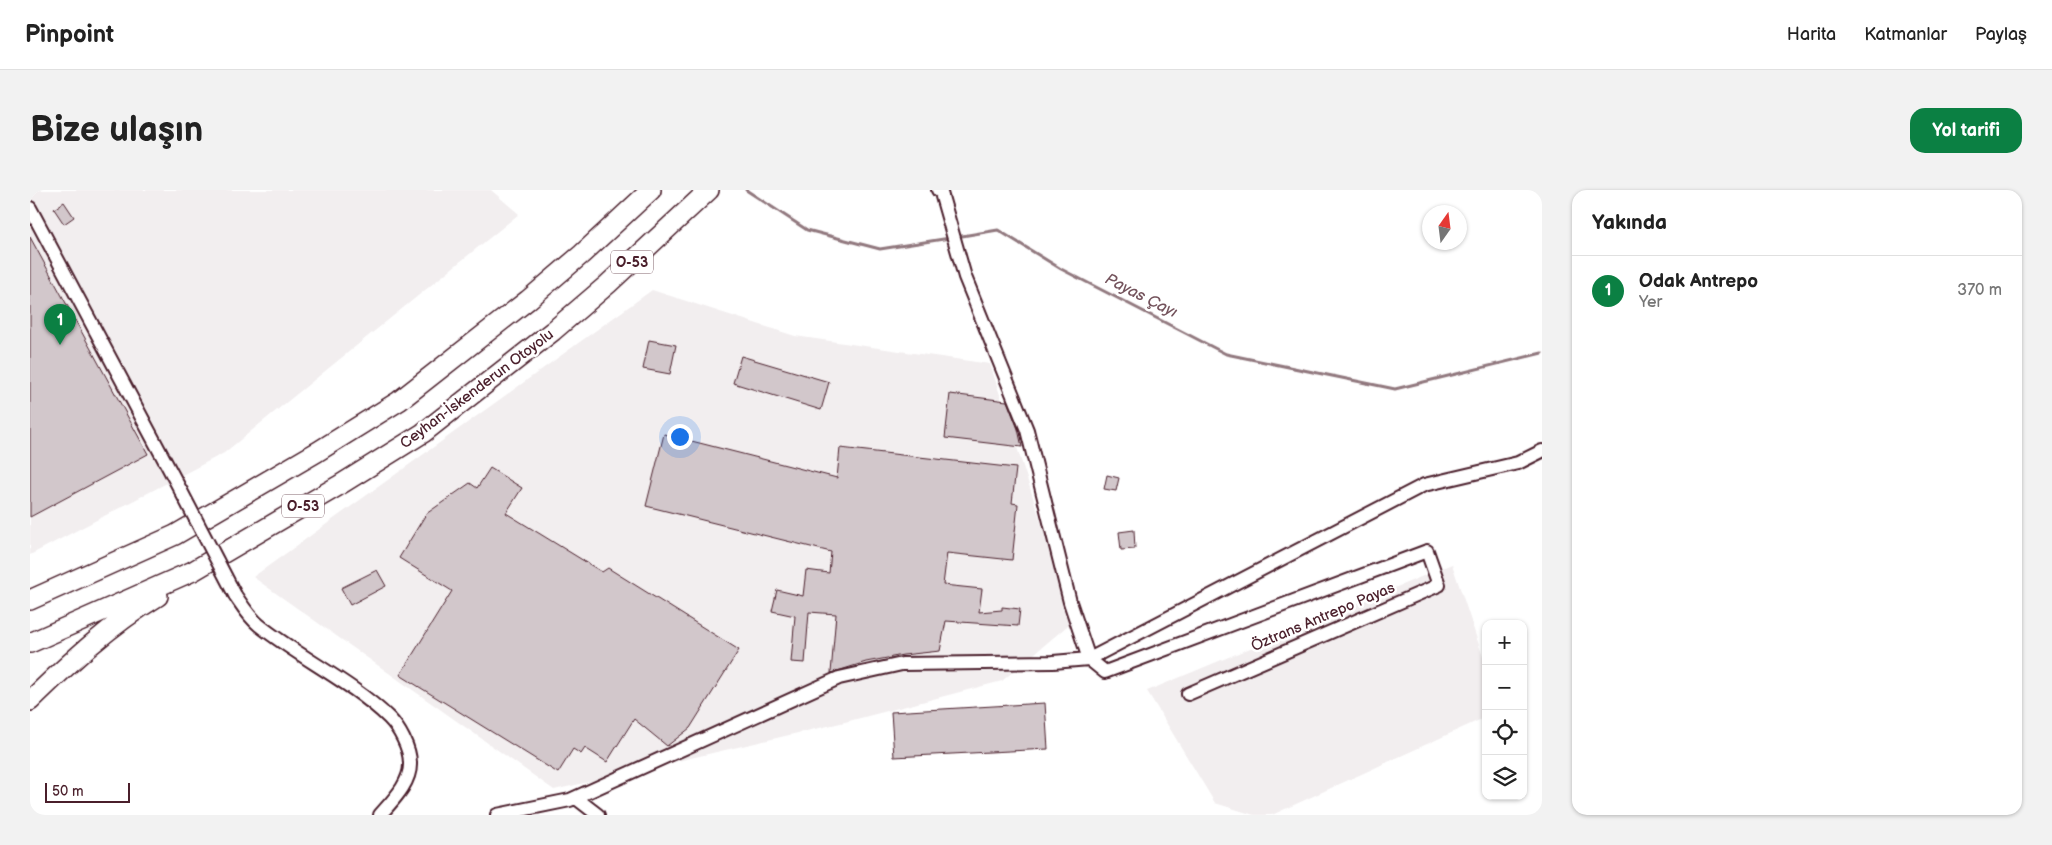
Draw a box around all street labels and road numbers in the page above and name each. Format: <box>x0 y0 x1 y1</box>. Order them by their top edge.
road number: O-53 <box>611 251 653 274</box>
street label: Ceyhan-İskenderun Otoyolu <box>396 325 558 453</box>
road number: O-53 <box>282 494 324 518</box>
street label: Öztrans Antrepo Payas <box>1248 578 1398 656</box>

